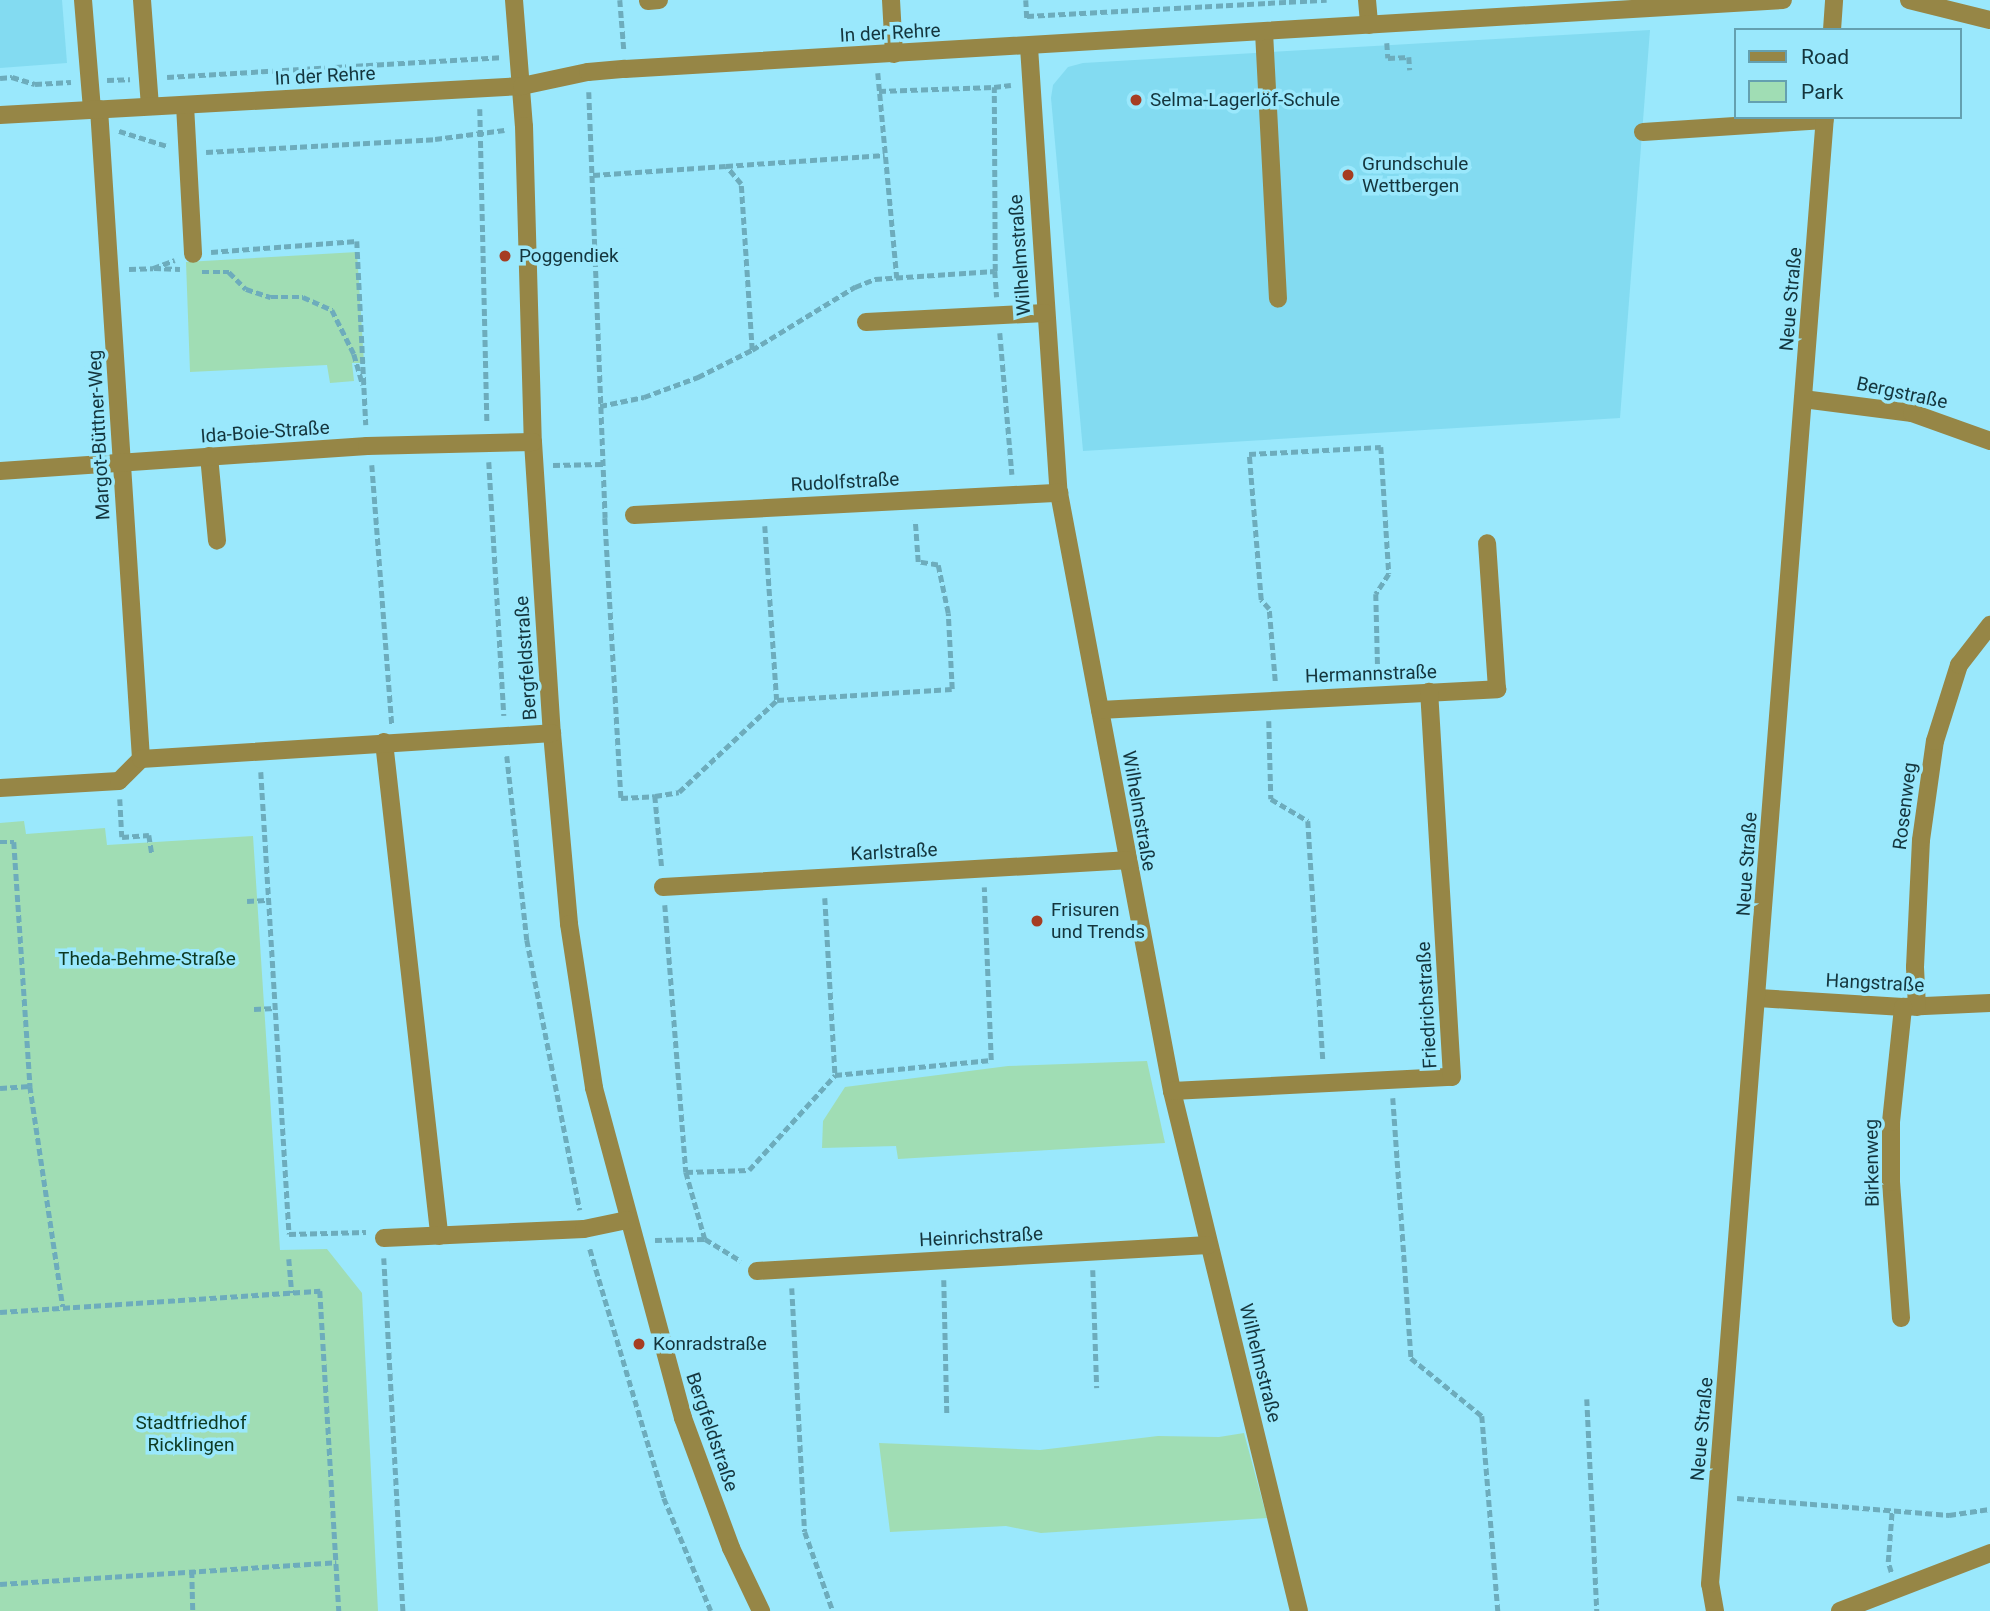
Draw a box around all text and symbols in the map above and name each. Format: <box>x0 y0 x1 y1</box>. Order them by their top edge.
street label: In der Rehre <box>839 19 941 47</box>
legend <box>1734 28 1962 119</box>
text: Road <box>1801 45 1849 69</box>
street label: In der Rehre <box>274 62 376 90</box>
text: Park <box>1801 80 1843 104</box>
place label: Selma-Lagerlöf-Schule <box>1150 89 1340 111</box>
marker: Selma-Lagerlöf-Schule <box>1128 92 1144 108</box>
place label: Grundschule Wettbergen <box>1362 153 1468 197</box>
marker: Grundschule Wettbergen <box>1340 167 1356 183</box>
street label: Wilhelmstraße <box>1004 193 1036 317</box>
place label: Poggendiek <box>519 245 619 267</box>
street label: Neue Straße <box>1775 246 1807 352</box>
marker: Poggendiek <box>497 248 513 264</box>
street label: Margot-Büttner-Weg <box>83 349 115 521</box>
street label: Bergstraße <box>1854 372 1950 414</box>
street label: Ida-Boie-Straße <box>200 416 330 448</box>
street label: Rudolfstraße <box>790 468 900 496</box>
street label: Bergfeldstraße <box>510 595 542 721</box>
street label: Hermannstraße <box>1305 660 1437 688</box>
street label: Wilhelmstraße <box>1117 749 1161 873</box>
street label: Rosenweg <box>1888 761 1922 851</box>
street label: Neue Straße <box>1732 811 1762 917</box>
street label: Karlstraße <box>850 838 938 866</box>
place label: Frisuren und Trends <box>1051 899 1145 943</box>
marker: Frisuren und Trends <box>1029 913 1045 929</box>
street label: Friedrichstraße <box>1412 941 1442 1069</box>
park label: Theda-Behme-Straße <box>58 948 236 970</box>
street label: Hangstraße <box>1825 969 1925 997</box>
street label: Birkenweg <box>1860 1119 1884 1207</box>
street label: Heinrichstraße <box>918 1222 1044 1252</box>
street label: Wilhelmstraße <box>1234 1301 1286 1425</box>
place label: Konradstraße <box>653 1333 767 1355</box>
marker: Konradstraße <box>631 1336 647 1352</box>
street label: Bergfeldstraße <box>681 1369 743 1495</box>
street label: Neue Straße <box>1686 1376 1718 1482</box>
park label: Stadtfriedhof Ricklingen <box>135 1412 247 1456</box>

